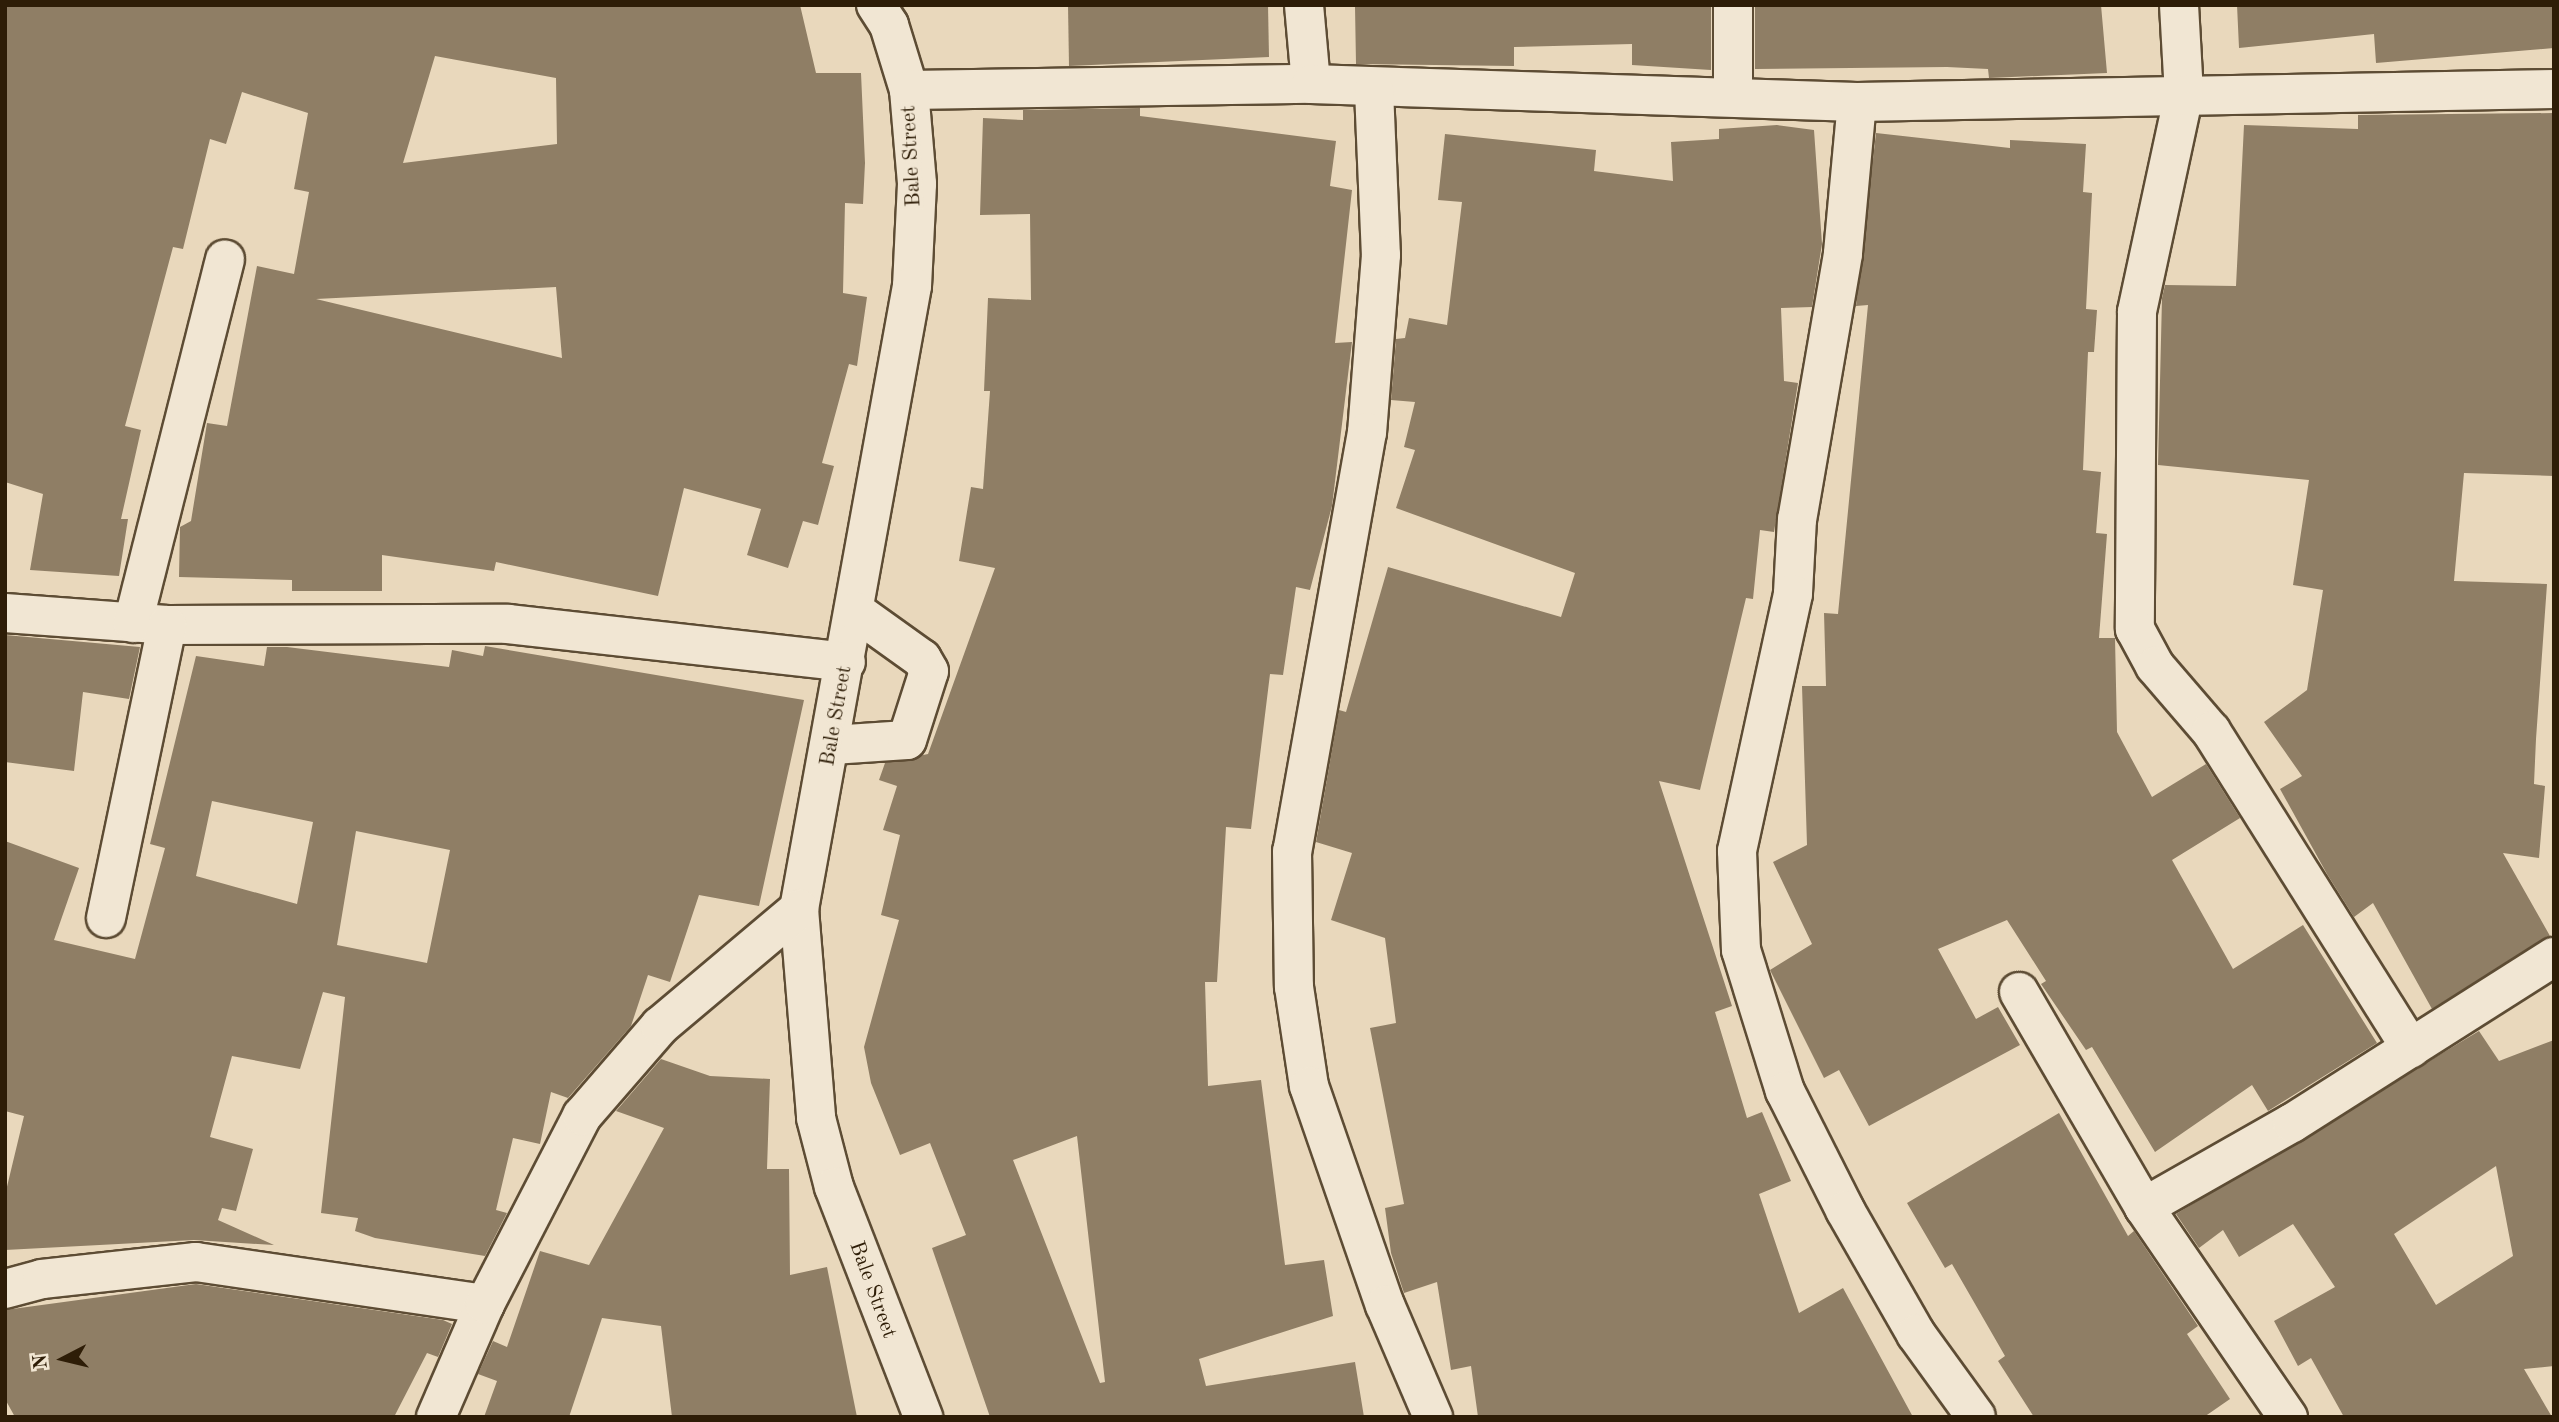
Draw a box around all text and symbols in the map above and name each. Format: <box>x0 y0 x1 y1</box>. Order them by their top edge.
street label: Bale Street <box>897 105 927 207</box>
street label: Bale Street <box>816 664 858 768</box>
street label: Bale Street <box>843 1238 901 1342</box>
north arrow <box>28 1324 98 1394</box>
text: N <box>31 1353 52 1370</box>

